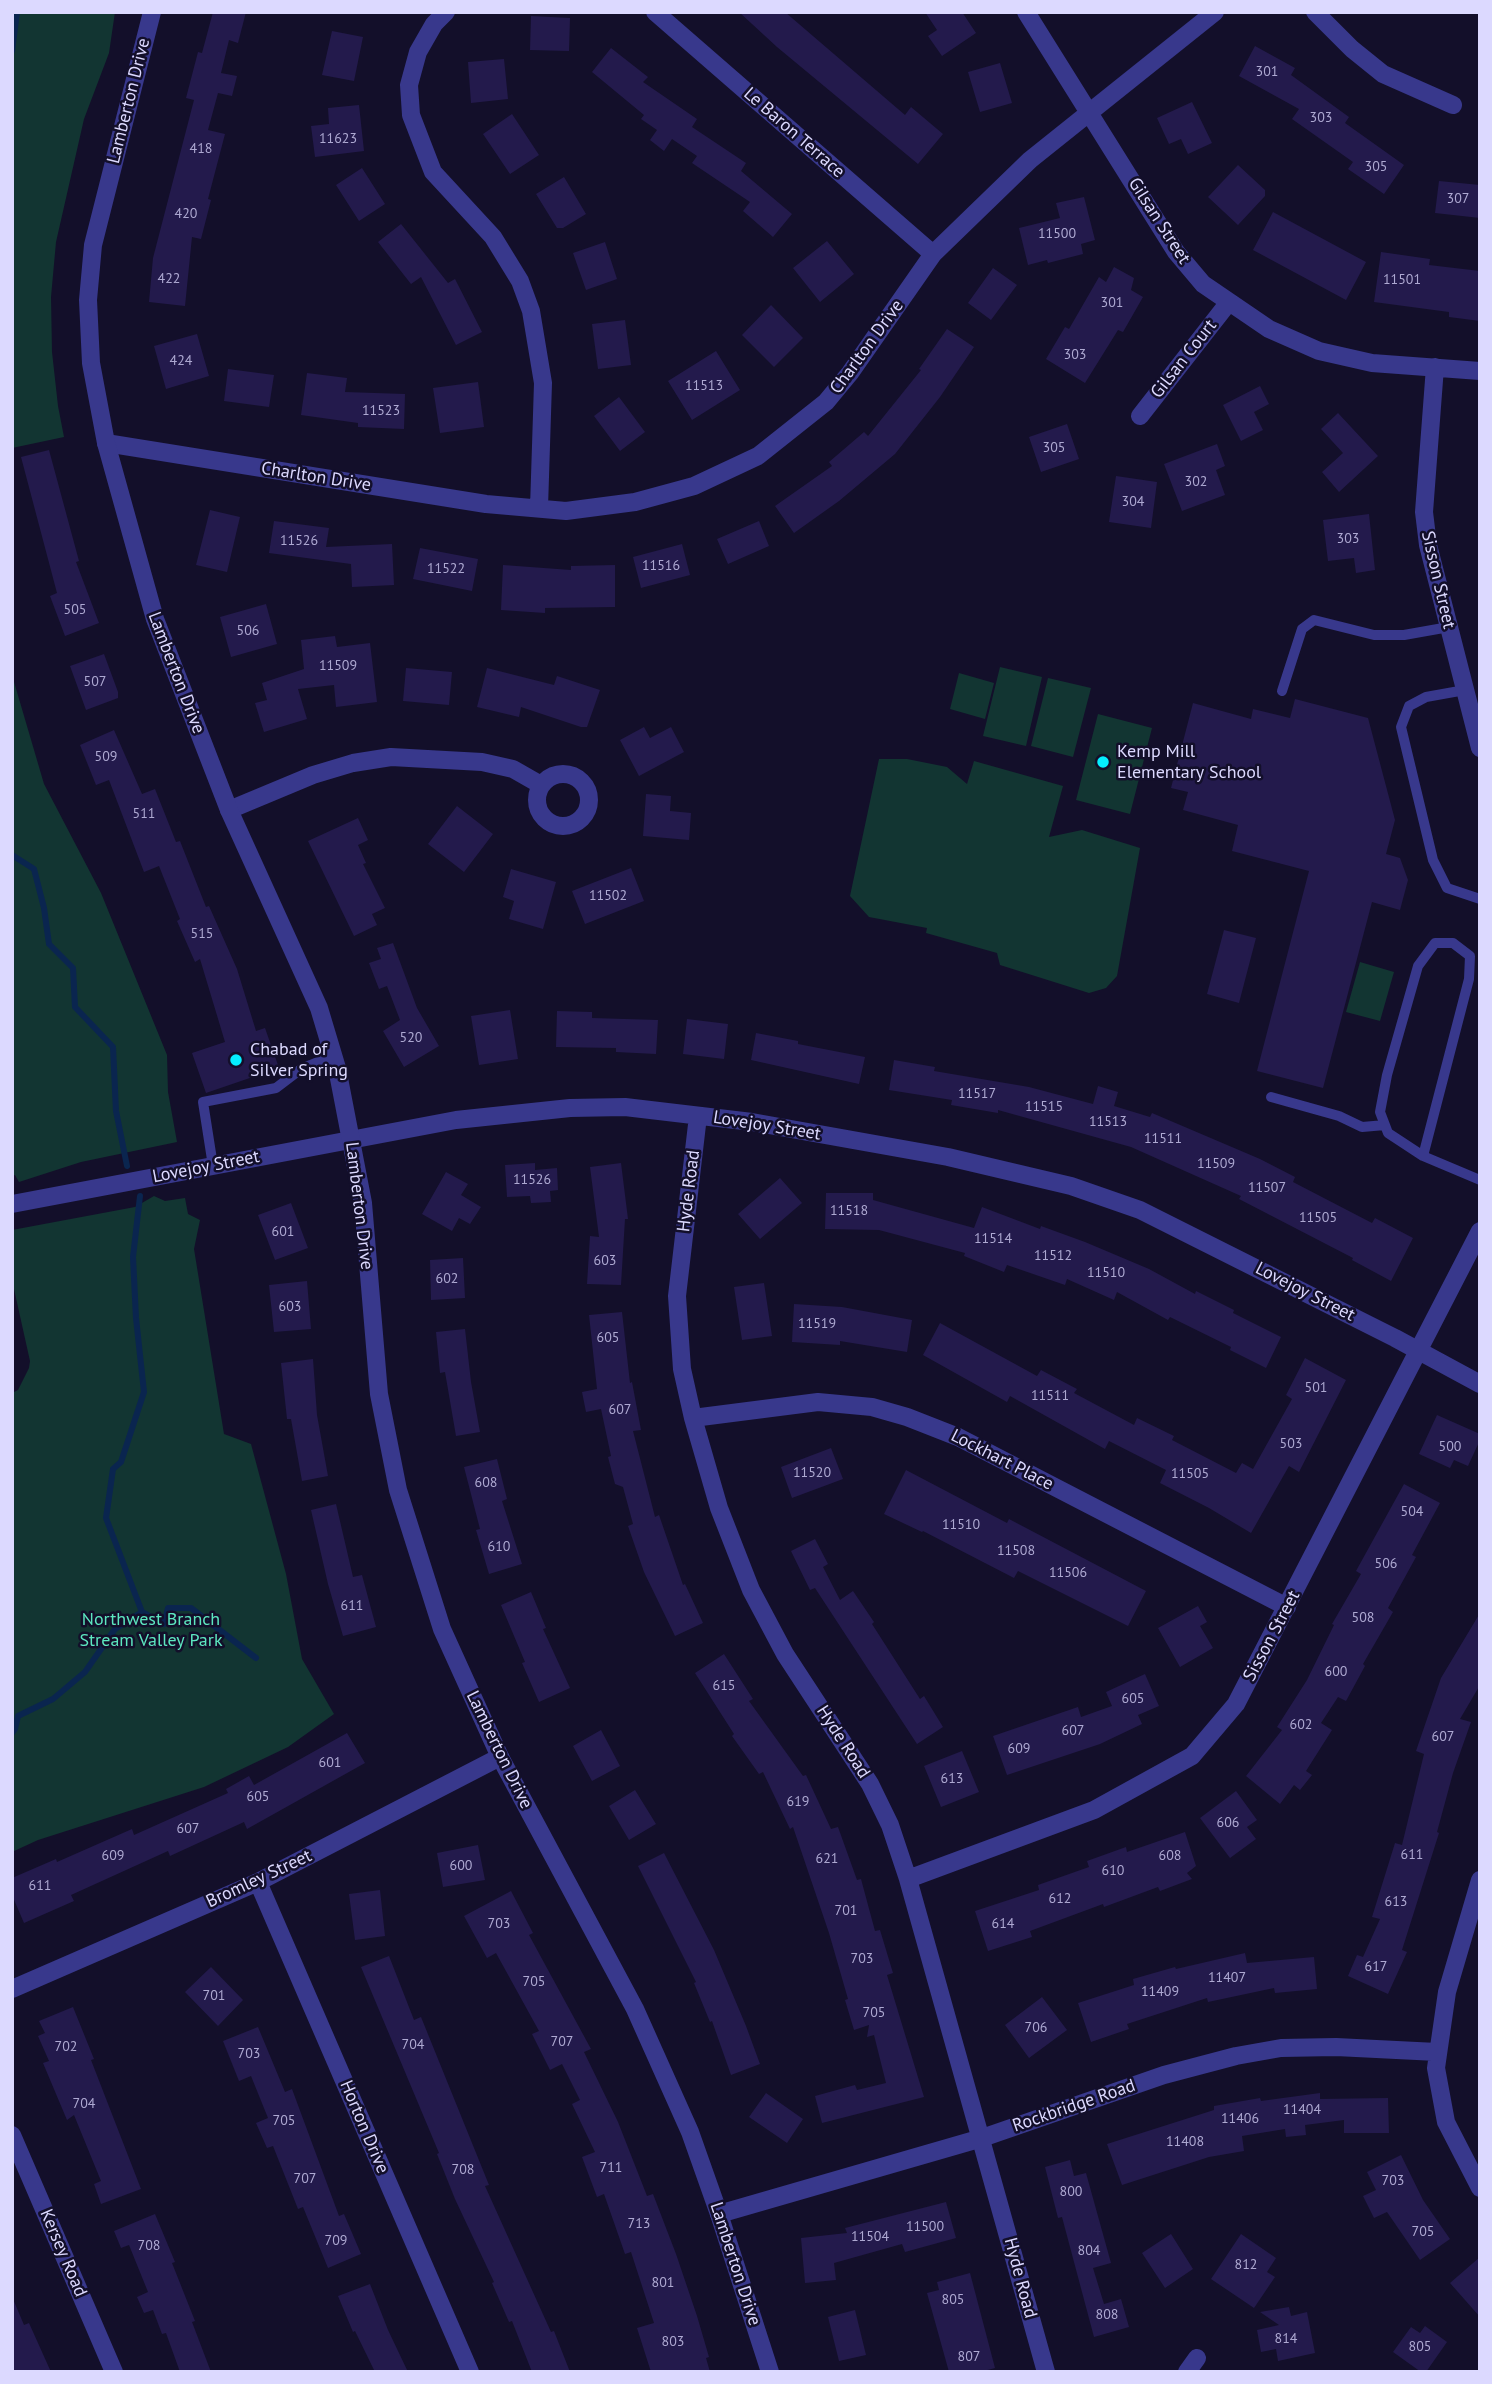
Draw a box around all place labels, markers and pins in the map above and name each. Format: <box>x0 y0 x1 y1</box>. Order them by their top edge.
place label: Kemp Mill Elementary School <box>1117 741 1261 784</box>
marker: Kemp Mill Elementary School <box>1095 754 1111 770</box>
place label: Chabad of Silver Spring <box>250 1039 348 1082</box>
marker: Chabad of Silver Spring <box>228 1052 244 1068</box>

